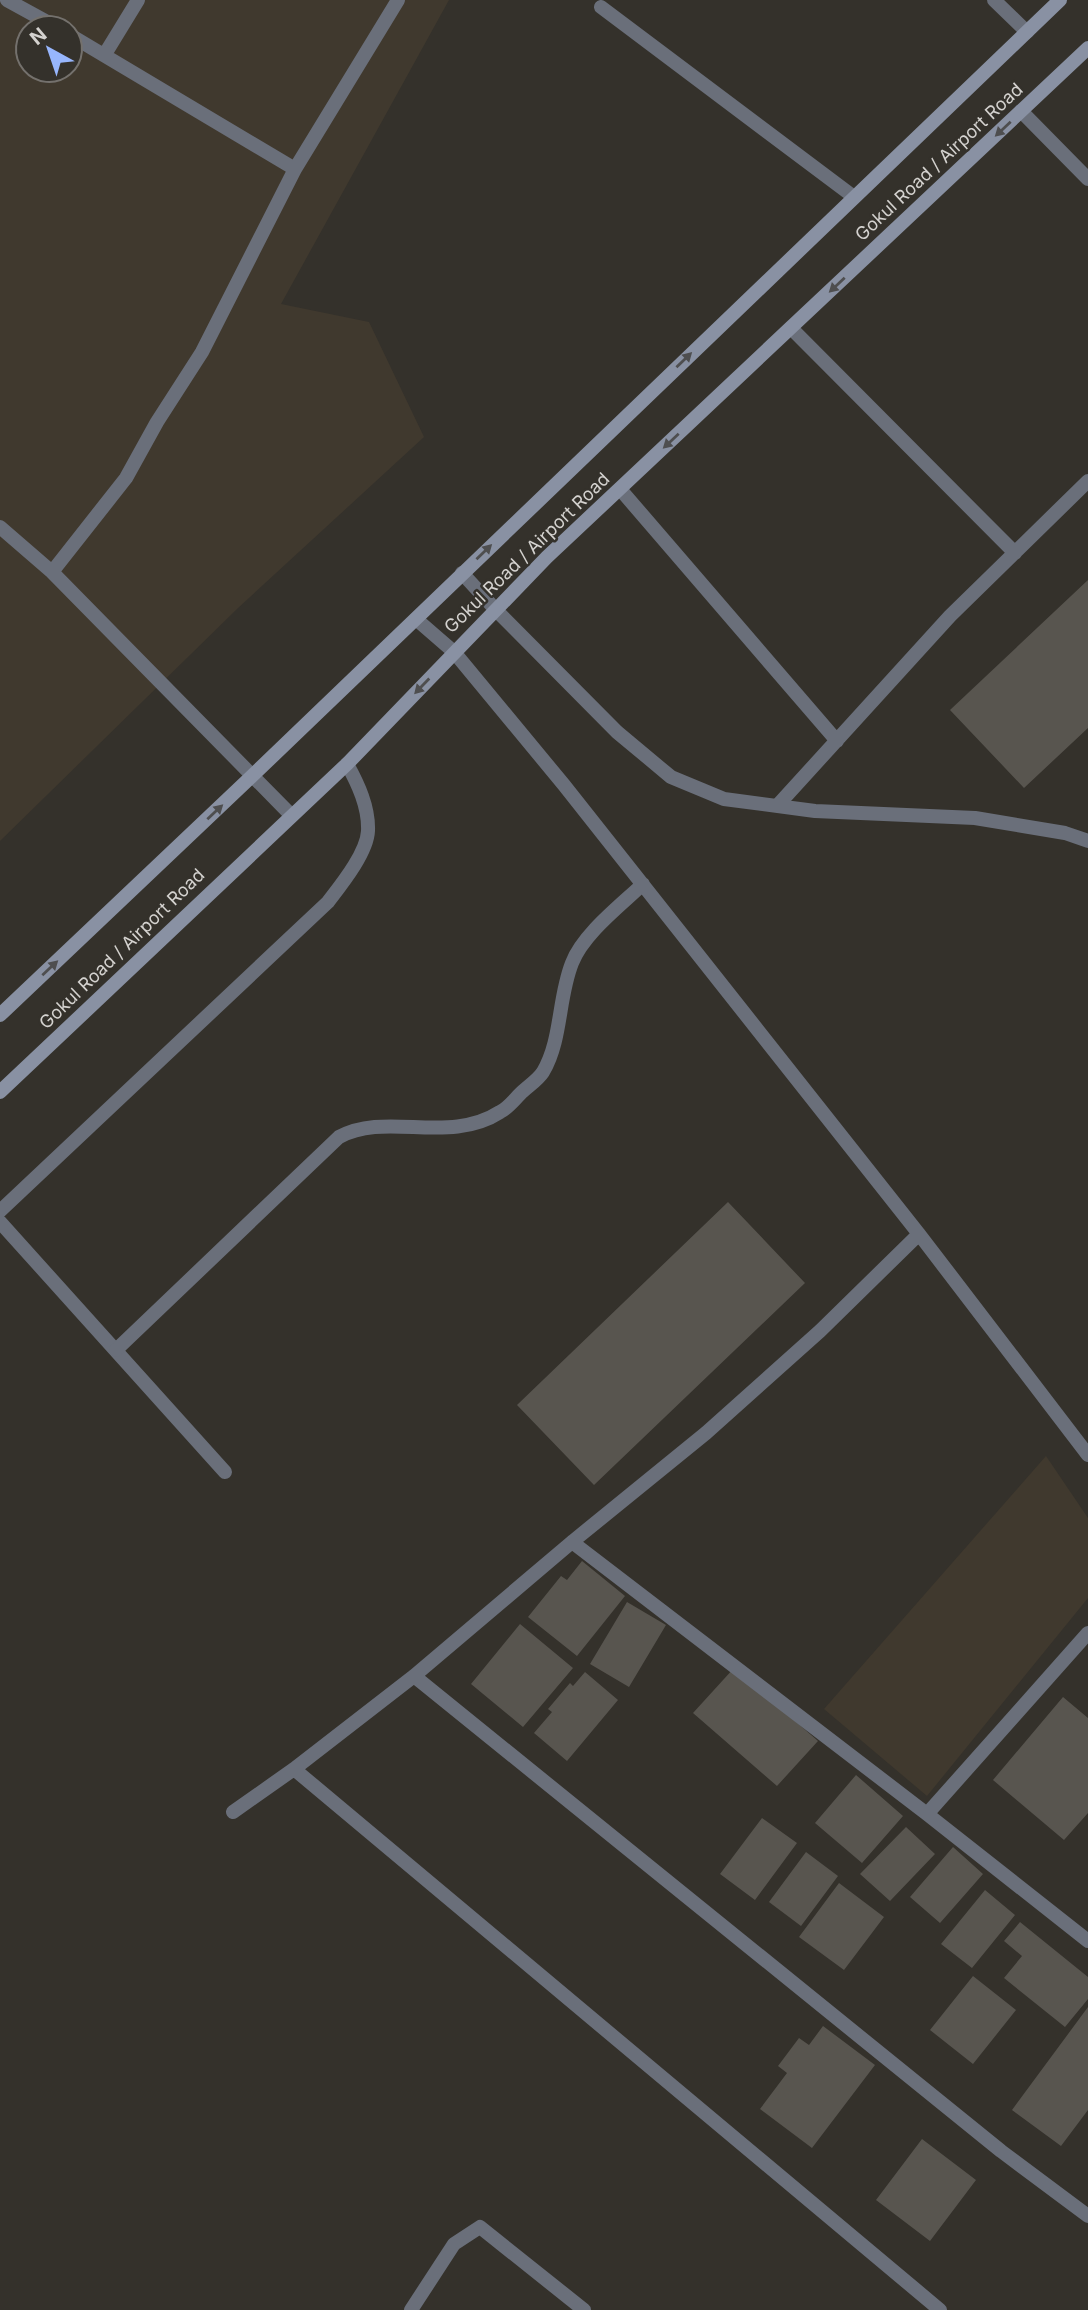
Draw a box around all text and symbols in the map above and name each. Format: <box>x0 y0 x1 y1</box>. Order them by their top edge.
north arrow <box>14 14 84 84</box>
text: N <box>25 23 51 50</box>
street label: Gokul Road / Airport Road <box>851 78 1027 245</box>
one-way arrow <box>995 120 1012 136</box>
one-way arrow <box>829 276 846 292</box>
one-way arrow <box>675 352 692 369</box>
one-way arrow <box>663 432 680 449</box>
street label: Gokul Road / Airport Road <box>440 468 614 637</box>
one-way arrow <box>475 544 492 560</box>
one-way arrow <box>414 677 430 694</box>
one-way arrow <box>206 804 223 820</box>
street label: Gokul Road / Airport Road <box>35 864 209 1033</box>
one-way arrow <box>41 960 58 977</box>

